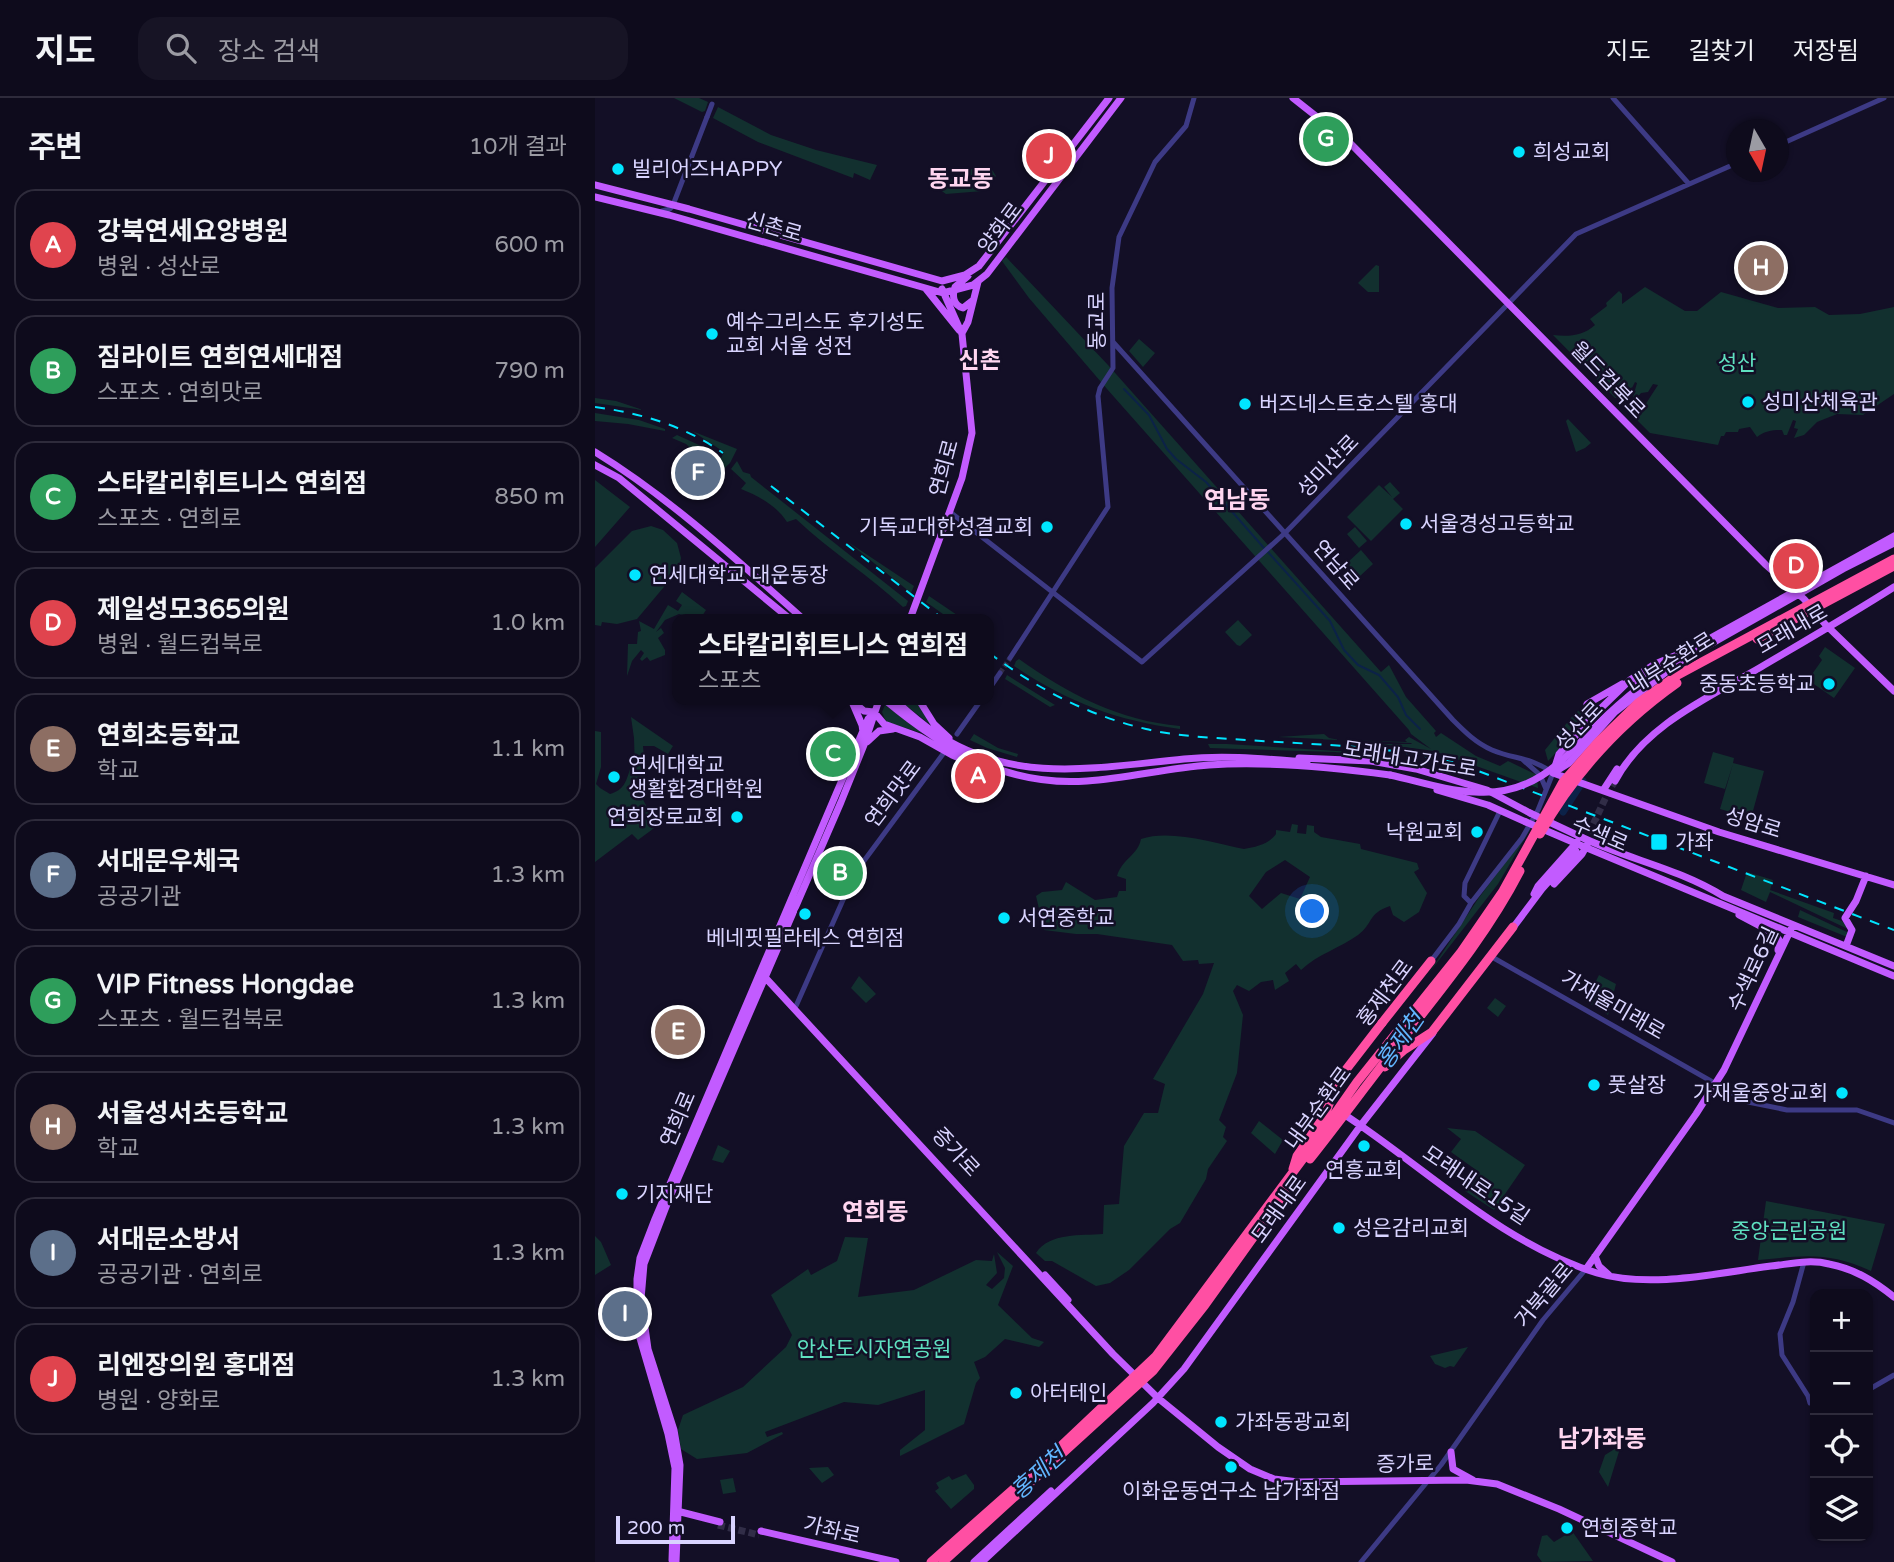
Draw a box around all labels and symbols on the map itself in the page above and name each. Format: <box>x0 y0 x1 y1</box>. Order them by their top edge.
pin: G <box>1303 113 1349 165</box>
north arrow <box>1726 119 1789 182</box>
pin: J <box>1026 130 1072 182</box>
place label: 희성교회 <box>1533 140 1610 165</box>
marker: 희성교회 <box>1511 144 1527 160</box>
place label: 빌리어즈HAPPY <box>632 157 782 182</box>
marker: 빌리어즈HAPPY <box>610 161 626 177</box>
district label: 동교동 <box>927 165 993 194</box>
street label: 양화로 <box>973 198 1028 259</box>
street label: 신촌로 <box>743 207 805 247</box>
pin: H <box>1738 242 1784 294</box>
street label: 동교로 <box>1085 292 1110 350</box>
place label: 예수그리스도 후기성도 교회 서울 성전 <box>726 310 925 359</box>
marker: 예수그리스도 후기성도 교회 서울 성전 <box>704 326 720 342</box>
street label: 월드컵북로 <box>1565 337 1650 424</box>
district label: 신촌 <box>959 347 1001 375</box>
park label: 성산 <box>1718 351 1756 376</box>
place label: 성미산체육관 <box>1762 390 1878 415</box>
place label: 버즈네스트호스텔 홍대 <box>1259 392 1458 417</box>
marker: 성미산체육관 <box>1740 394 1756 410</box>
marker: 버즈네스트호스텔 홍대 <box>1237 396 1253 412</box>
street label: 성미산로 <box>1293 430 1364 503</box>
street label: 연희로 <box>925 437 964 499</box>
pin: F <box>675 447 721 499</box>
district label: 연남동 <box>1204 486 1270 515</box>
place label: 서울경성고등학교 <box>1420 512 1575 537</box>
place label: 기독교대한성결교회 <box>859 515 1033 540</box>
marker: 서울경성고등학교 <box>1398 516 1414 532</box>
marker: 기독교대한성결교회 <box>1039 519 1055 535</box>
street label: 연남로 <box>1307 535 1364 595</box>
pin: D <box>1773 540 1819 592</box>
place label: 연세대학교 대운동장 <box>649 563 828 588</box>
marker: 연세대학교 대운동장 <box>627 567 643 583</box>
street label: 모래내로 <box>1753 599 1832 660</box>
street label: 내부순환로 <box>1624 627 1719 700</box>
place label: 중동초등학교 <box>1699 672 1815 697</box>
marker: 중동초등학교 <box>1821 676 1837 692</box>
street label: 성산로 <box>1550 697 1608 756</box>
pin: C <box>810 728 856 780</box>
street label: 모래내고가도로 <box>1341 737 1479 782</box>
pin: A <box>955 750 1001 802</box>
place label: 연세대학교 생활환경대학원 <box>628 753 763 802</box>
street label: 연희맛로 <box>860 756 927 833</box>
marker: 연세대학교 생활환경대학원 <box>606 769 622 785</box>
street label: 성암로 <box>1721 803 1784 844</box>
place label: 연희장로교회 <box>607 805 723 830</box>
marker: 연희장로교회 <box>729 809 745 825</box>
street label: 수색로 <box>1568 812 1631 857</box>
place label: 낙원교회 <box>1386 820 1463 845</box>
marker: 낙원교회 <box>1469 824 1485 840</box>
place label: 가좌 <box>1675 830 1714 855</box>
marker: 가좌 <box>1649 832 1669 852</box>
pin: B <box>817 847 863 899</box>
your location <box>1295 894 1329 928</box>
marker: 베네핏필라테스 연희점 <box>797 906 813 922</box>
place label: 서연중학교 <box>1018 906 1115 931</box>
marker: 서연중학교 <box>996 910 1012 926</box>
street label: 수색로6길 <box>1723 923 1784 1015</box>
place label: 베네핏필라테스 연희점 <box>706 926 904 951</box>
street label: 홍제천로 <box>1352 955 1419 1032</box>
street label: 가재울미래로 <box>1556 966 1669 1045</box>
water label: 홍제천 <box>1371 1004 1432 1075</box>
pin: E <box>655 1006 701 1058</box>
street label: 내부순환로 <box>1280 1062 1357 1155</box>
place label: 풋살장 <box>1608 1073 1666 1098</box>
marker: 풋살장 <box>1586 1077 1602 1093</box>
place label: 가재울중앙교회 <box>1693 1081 1828 1106</box>
marker: 가재울중앙교회 <box>1834 1085 1850 1101</box>
street label: 연희로 <box>656 1088 701 1151</box>
street label: 증가로 <box>927 1123 985 1182</box>
marker: 연흥교회 <box>1356 1138 1372 1154</box>
street label: 모래내로15길 <box>1418 1141 1534 1230</box>
place label: 연흥교회 <box>1325 1158 1403 1183</box>
street label: 모래내로 <box>1247 1171 1312 1248</box>
place label: 기지재단 <box>636 1182 713 1207</box>
marker: 기지재단 <box>614 1186 630 1202</box>
district label: 연희동 <box>842 1198 908 1227</box>
place label: 성은감리교회 <box>1353 1216 1469 1241</box>
park label: 중앙근린공원 <box>1731 1219 1847 1244</box>
marker: 성은감리교회 <box>1331 1220 1347 1236</box>
street label: 거북골로 <box>1510 1258 1579 1333</box>
pin: I <box>602 1288 648 1340</box>
park label: 안산도시자연공원 <box>797 1337 951 1362</box>
place label: 아터테인 <box>1030 1381 1107 1406</box>
marker: 아터테인 <box>1008 1385 1024 1401</box>
place label: 가좌동광교회 <box>1235 1410 1351 1435</box>
marker: 가좌동광교회 <box>1213 1414 1229 1430</box>
district label: 남가좌동 <box>1558 1425 1646 1454</box>
water label: 홍제천 <box>1006 1440 1074 1505</box>
street label: 증가로 <box>1376 1451 1434 1478</box>
marker: 이화운동연구소 남가좌점 <box>1223 1459 1239 1475</box>
place label: 이화운동연구소 남가좌점 <box>1122 1479 1340 1504</box>
street label: 가좌로 <box>801 1512 863 1549</box>
scale bar <box>616 1513 735 1545</box>
place label: 연희중학교 <box>1581 1516 1678 1541</box>
marker: 연희중학교 <box>1559 1520 1575 1536</box>

